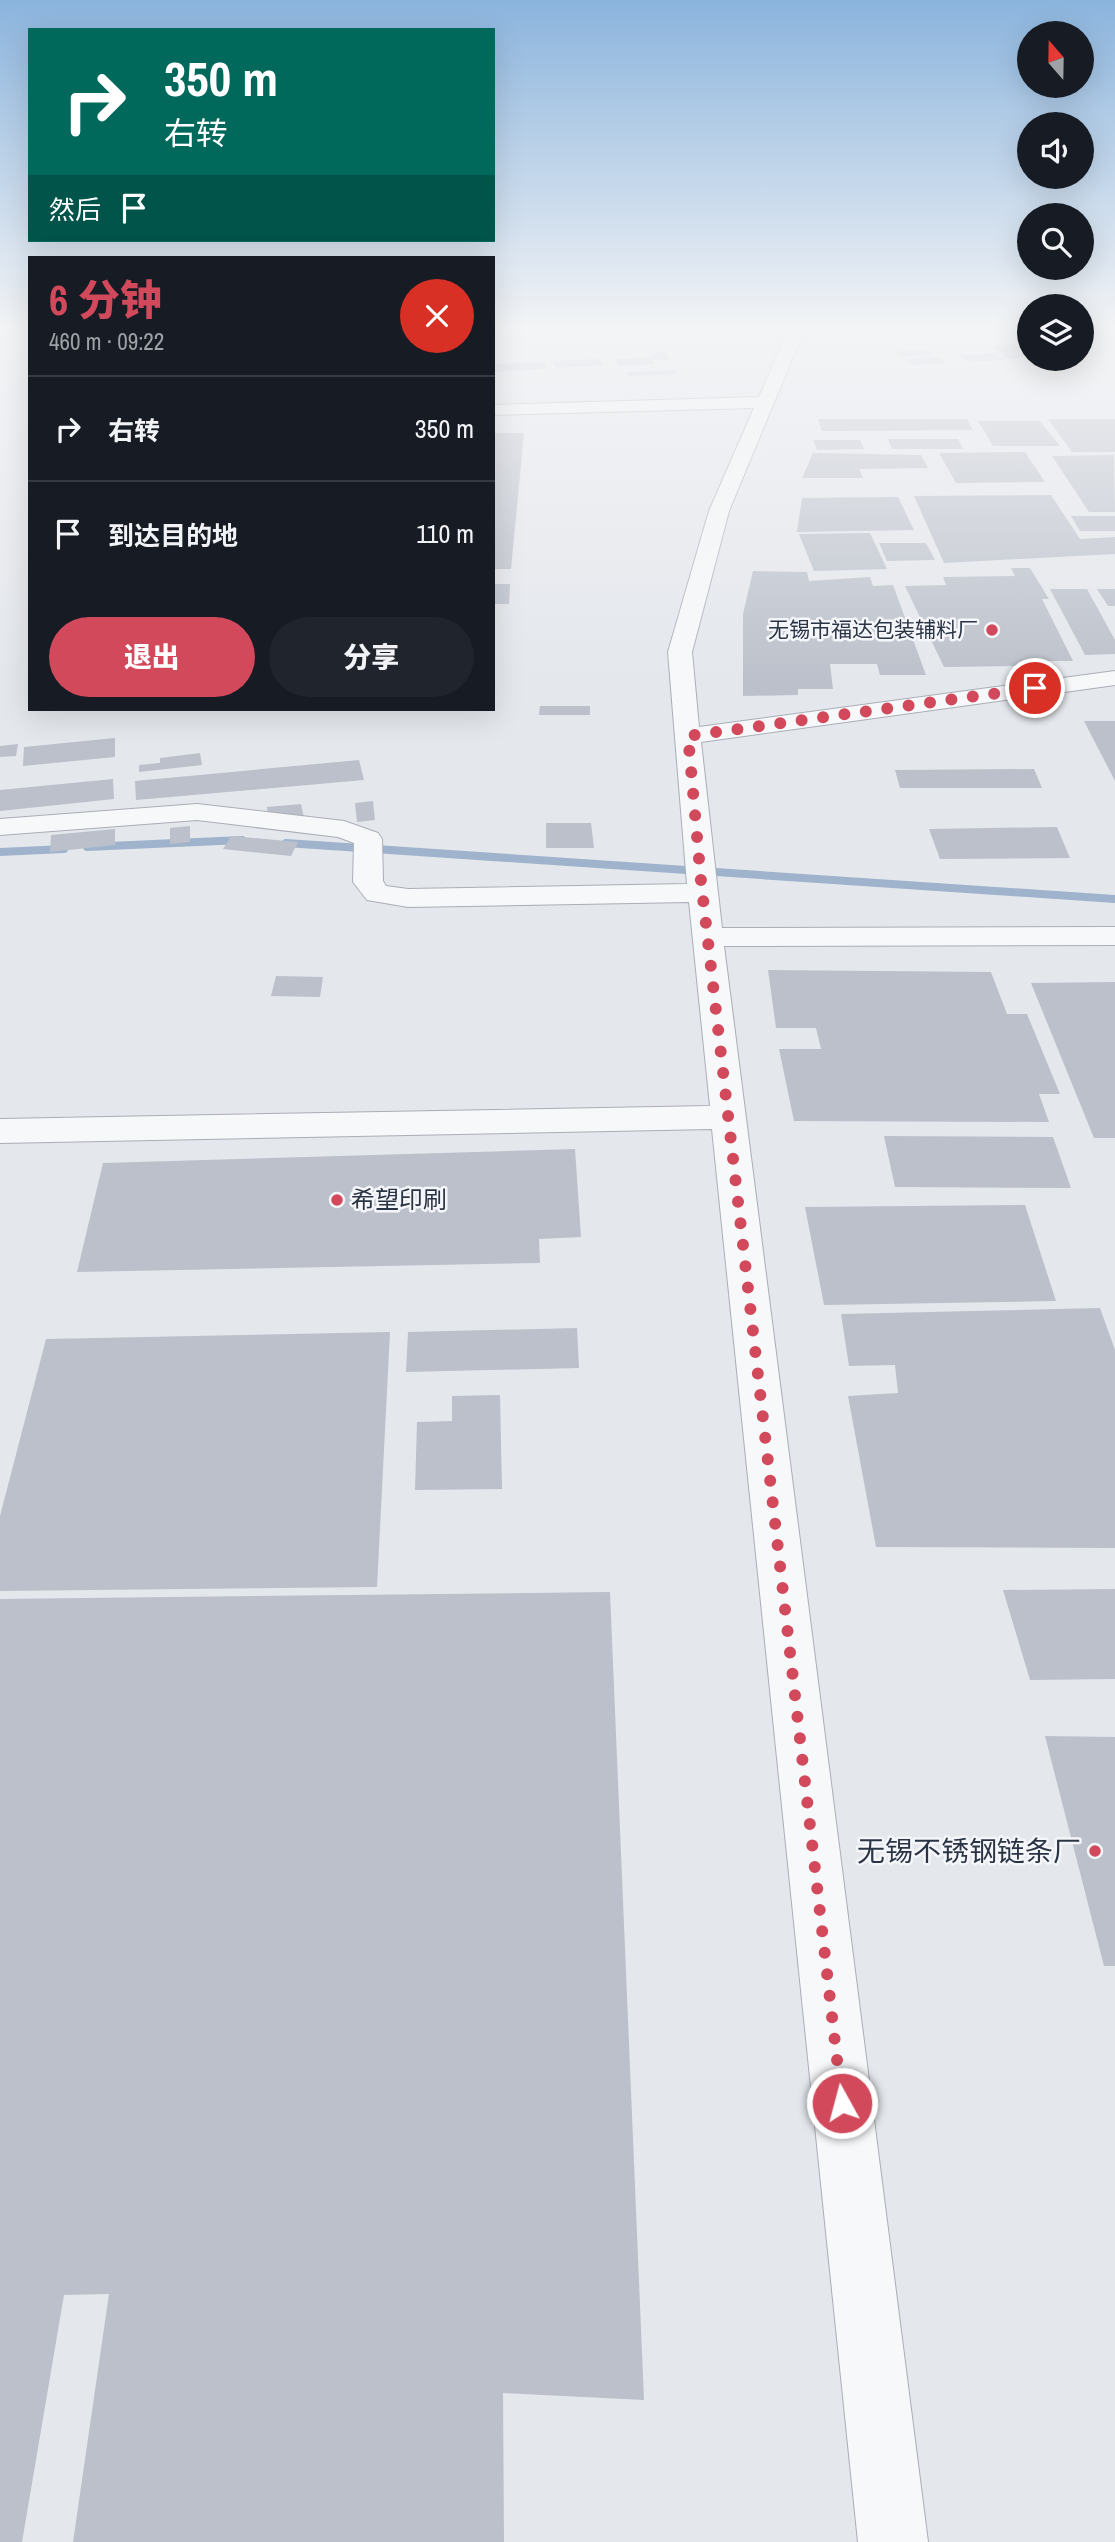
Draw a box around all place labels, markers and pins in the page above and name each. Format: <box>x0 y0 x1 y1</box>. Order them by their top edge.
place label: 无锡市福达包装辅料厂 <box>768 615 978 644</box>
marker: 无锡市福达包装辅料厂 <box>984 622 1000 638</box>
pin <box>1005 658 1065 718</box>
place label: 希望印刷 <box>351 1183 447 1215</box>
marker: 希望印刷 <box>329 1192 345 1208</box>
place label: 无锡不锈钢链条厂 <box>857 1832 1081 1870</box>
marker: 无锡不锈钢链条厂 <box>1087 1843 1103 1859</box>

